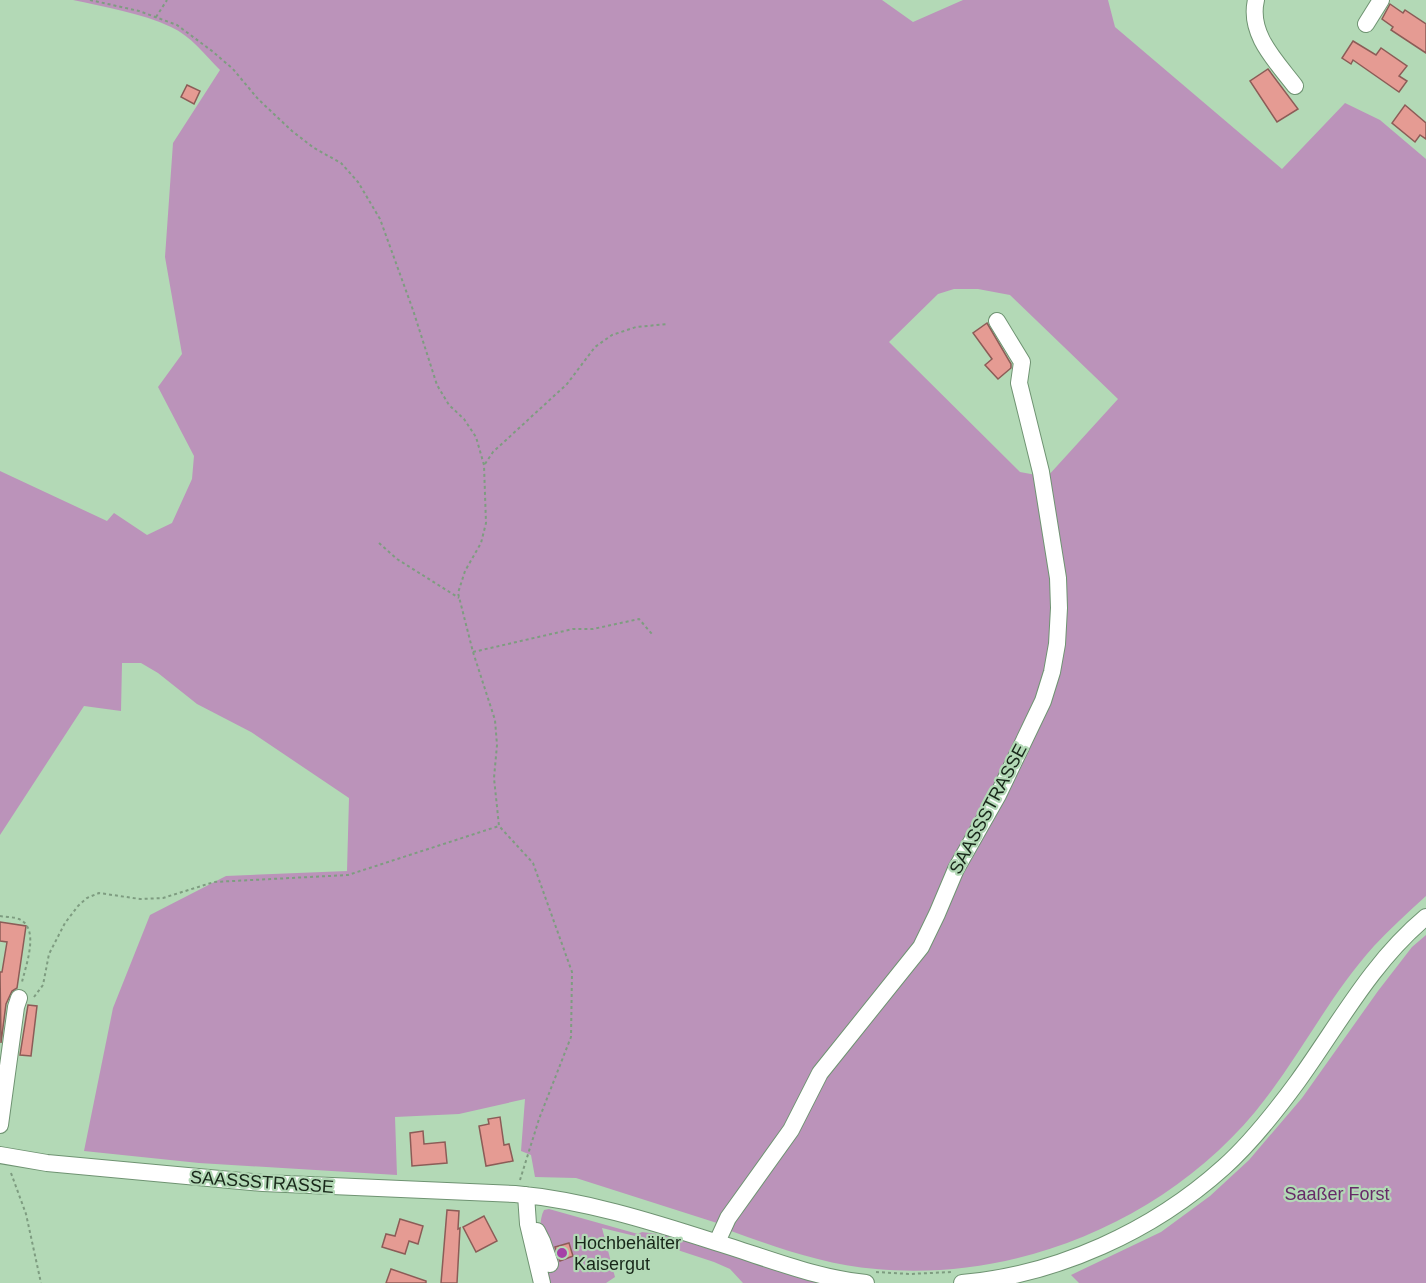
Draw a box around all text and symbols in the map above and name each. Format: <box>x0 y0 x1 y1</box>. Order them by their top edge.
street label: SAASSSTRASSE <box>945 741 1031 877</box>
street label: SAASSSTRASSE <box>189 1167 335 1197</box>
park label: Saaßer Forst <box>1284 1184 1390 1204</box>
place label: Hochbehälter Kaisergut <box>574 1233 681 1274</box>
marker: Hochbehälter Kaisergut <box>555 1246 569 1260</box>

